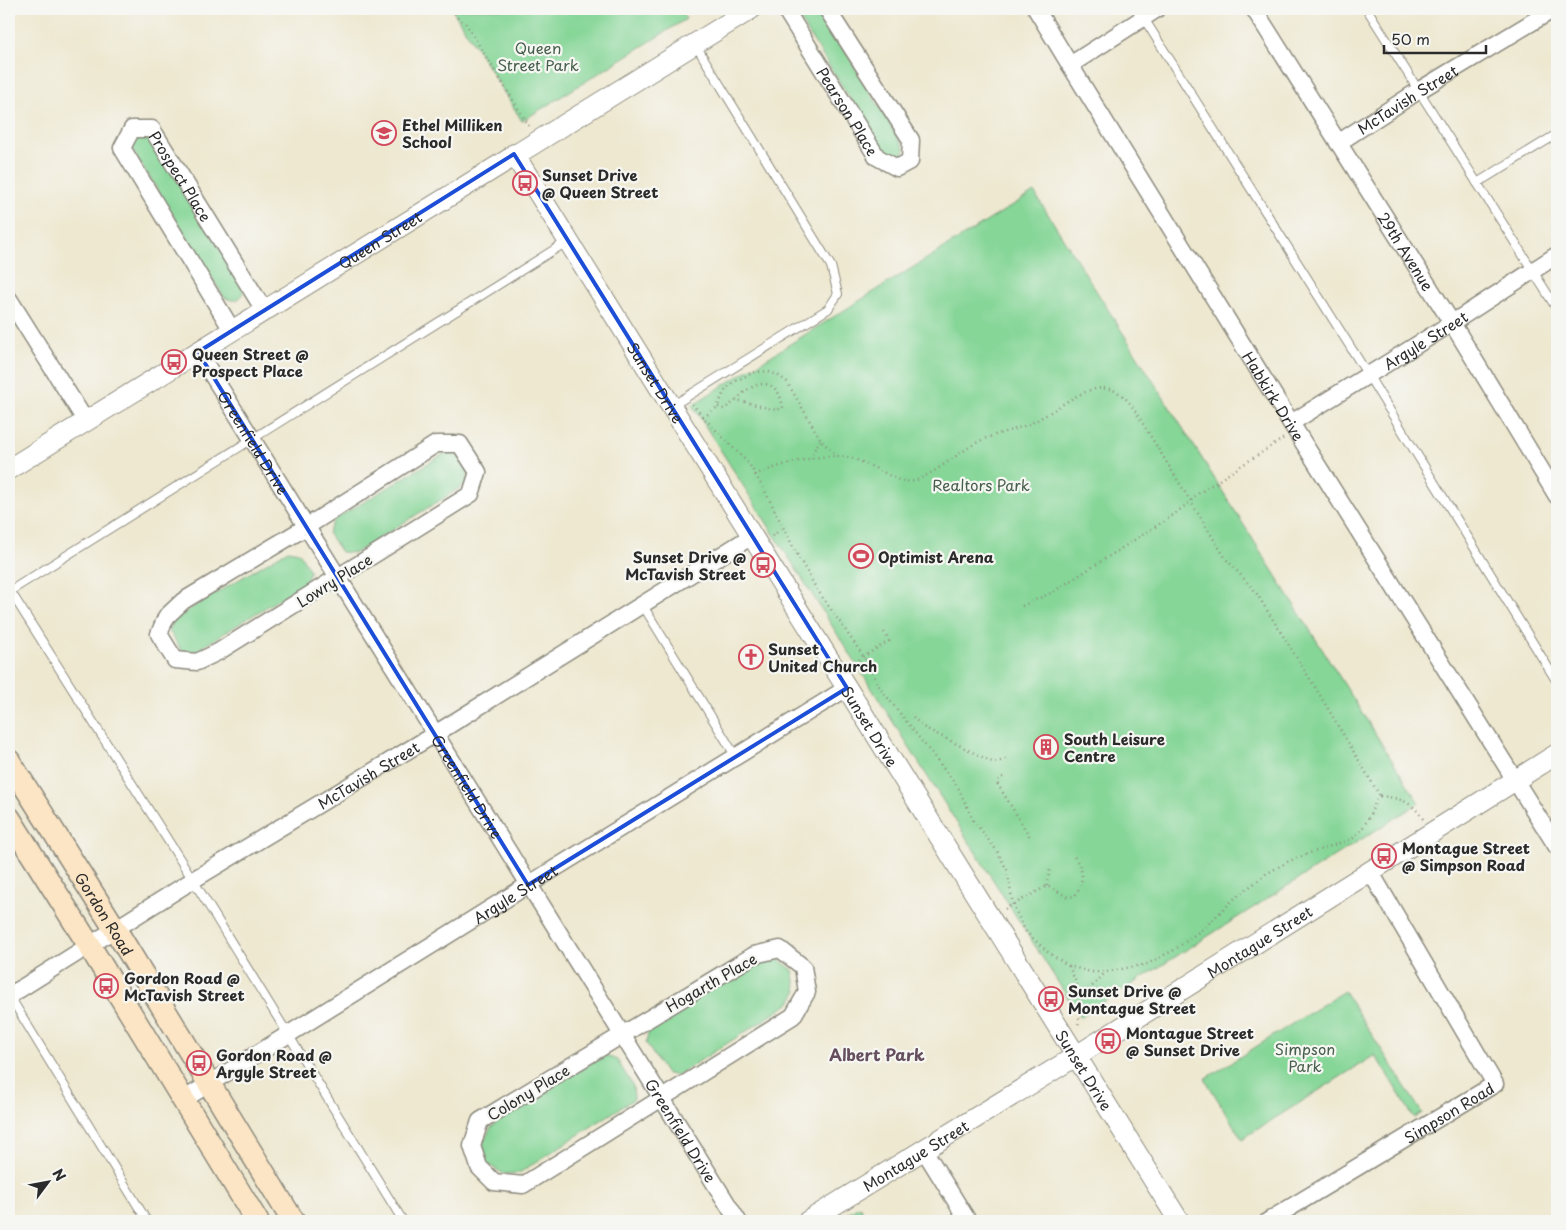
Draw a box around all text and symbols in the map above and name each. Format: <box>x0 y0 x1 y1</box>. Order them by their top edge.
scale bar <box>1384 22 1486 54</box>
text: 50 m <box>1391 27 1430 50</box>
park label: Queen Street Park <box>497 36 579 76</box>
street label: McTavish Street <box>1352 58 1462 139</box>
street label: Pearson Place <box>812 62 885 160</box>
place label: Ethel Milliken School <box>402 113 503 153</box>
school or university icon: Ethel Milliken School <box>371 120 397 146</box>
street label: Prospect Place <box>144 126 218 226</box>
place label: Sunset Drive @ Queen Street <box>542 163 659 203</box>
bus stop icon: Sunset Drive @ Queen Street <box>512 170 538 196</box>
street label: Queen Street <box>333 205 426 274</box>
street label: 29th Avenue <box>1373 207 1440 295</box>
street label: Argyle Street <box>1379 304 1472 375</box>
street label: Sunset Drive <box>622 337 690 427</box>
place label: Queen Street @ Prospect Place <box>192 342 309 382</box>
street label: Habkirk Drive <box>1238 346 1311 445</box>
bus stop icon: Queen Street @ Prospect Place <box>161 349 187 375</box>
street label: Greenfield Drive <box>213 386 295 499</box>
park label: Realtors Park <box>932 473 1030 496</box>
sports icon: Optimist Arena <box>848 543 874 569</box>
place label: Sunset Drive @ McTavish Street <box>625 545 746 585</box>
place label: Optimist Arena <box>878 545 994 568</box>
street label: Lowry Place <box>292 548 376 612</box>
bus stop icon: Sunset Drive @ McTavish Street <box>750 552 776 578</box>
place label: Sunset United Church <box>768 637 877 677</box>
church icon: Sunset United Church <box>738 644 764 670</box>
street label: Sunset Drive <box>837 681 904 771</box>
place label: South Leisure Centre <box>1064 727 1165 767</box>
street label: Greenfield Drive <box>427 730 509 843</box>
building icon: South Leisure Centre <box>1033 734 1059 760</box>
street label: McTavish Street <box>313 735 423 814</box>
place label: Montague Street @ Simpson Road <box>1402 836 1530 876</box>
bus stop icon: Montague Street @ Simpson Road <box>1371 843 1397 869</box>
street label: Argyle Street <box>468 858 562 928</box>
street label: Gordon Road <box>70 867 140 960</box>
street label: Montague Street <box>1202 899 1316 983</box>
street label: Hogarth Place <box>661 947 761 1017</box>
place label: Gordon Road @ McTavish Street <box>124 966 245 1006</box>
bus stop icon: Gordon Road @ McTavish Street <box>93 973 119 999</box>
place label: Sunset Drive @ Montague Street <box>1068 979 1196 1019</box>
bus stop icon: Sunset Drive @ Montague Street <box>1038 986 1064 1012</box>
place label: Montague Street @ Sunset Drive <box>1126 1021 1254 1061</box>
street label: Sunset Drive <box>1051 1025 1119 1115</box>
bus stop icon: Montague Street @ Sunset Drive <box>1095 1028 1121 1054</box>
park label: Simpson Park <box>1275 1037 1335 1077</box>
district label: Albert Park <box>829 1042 925 1066</box>
place label: Gordon Road @ Argyle Street <box>215 1043 332 1083</box>
bus stop icon: Gordon Road @ Argyle Street <box>186 1050 212 1076</box>
street label: Colony Place <box>482 1058 574 1126</box>
street label: Greenfield Drive <box>640 1074 723 1187</box>
street label: Simpson Road <box>1399 1076 1498 1148</box>
street label: Montague Street <box>858 1114 973 1196</box>
north arrow <box>22 1158 72 1208</box>
text: N <box>48 1165 71 1185</box>

